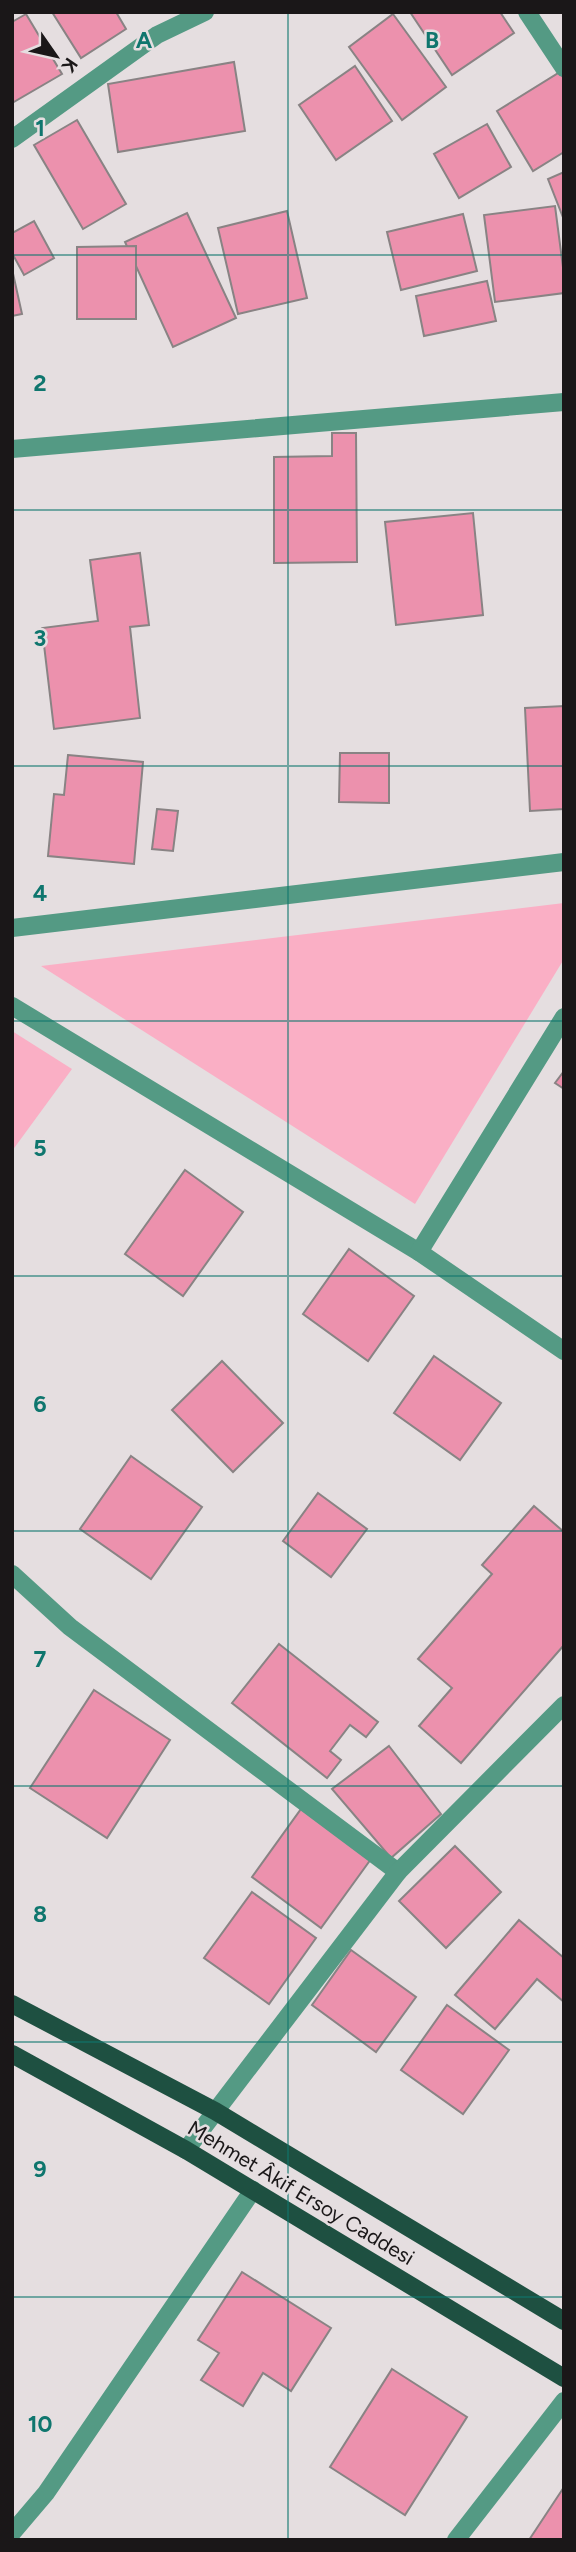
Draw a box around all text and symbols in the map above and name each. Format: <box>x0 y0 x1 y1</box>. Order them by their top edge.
north arrow <box>21 21 91 91</box>
text: A <box>136 26 153 54</box>
text: B <box>425 26 439 54</box>
text: K <box>56 54 83 77</box>
text: 1 <box>35 114 45 142</box>
text: 2 <box>33 369 47 397</box>
text: 3 <box>34 624 46 652</box>
text: 4 <box>33 879 47 907</box>
text: 5 <box>33 1134 47 1162</box>
text: 6 <box>33 1390 47 1418</box>
text: 7 <box>34 1645 47 1673</box>
text: 8 <box>33 1900 47 1928</box>
street label: Mehmet Âkif Ersoy Caddesi <box>184 2115 419 2270</box>
text: 9 <box>33 2155 47 2183</box>
text: 10 <box>28 2410 52 2438</box>

